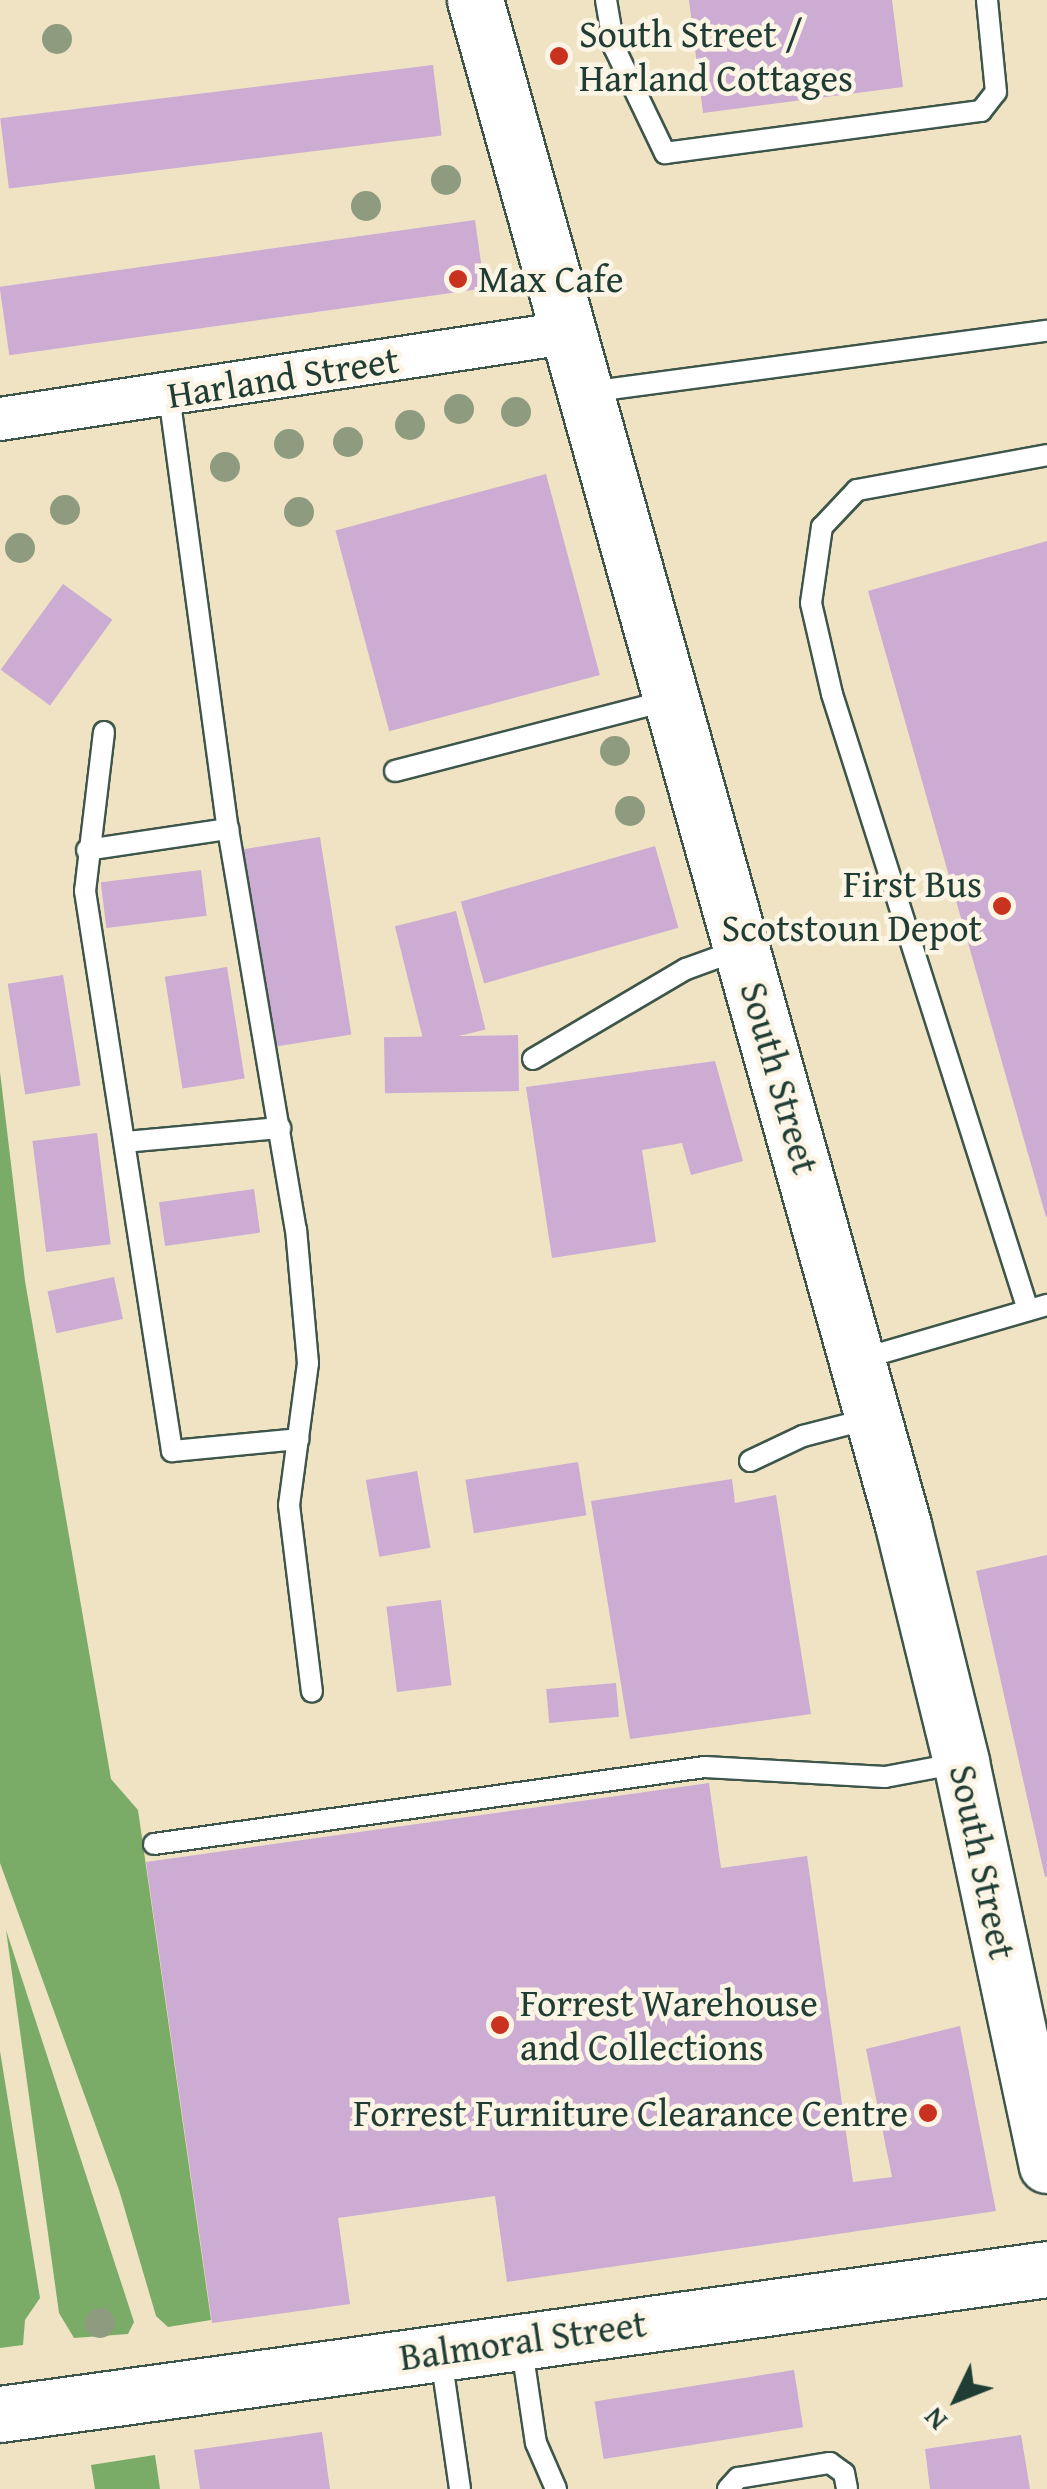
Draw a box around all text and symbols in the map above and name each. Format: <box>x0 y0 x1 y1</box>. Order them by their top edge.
place label: South Street / Harland Cottages <box>579 11 853 100</box>
marker: South Street / Harland Cottages <box>548 45 570 67</box>
place label: Max Cafe <box>478 256 623 302</box>
marker: Max Cafe <box>447 268 469 290</box>
street label: Harland Street <box>164 336 402 418</box>
place label: First Bus Scotstoun Depot <box>721 861 982 951</box>
marker: First Bus Scotstoun Depot <box>991 895 1013 917</box>
street label: South Street <box>731 977 829 1179</box>
street label: South Street <box>940 1761 1026 1963</box>
place label: Forrest Warehouse and Collections <box>520 1980 818 2070</box>
marker: Forrest Warehouse and Collections <box>489 2014 511 2036</box>
place label: Forrest Furniture Clearance Centre <box>353 2090 908 2136</box>
marker: Forrest Furniture Clearance Centre <box>917 2102 939 2124</box>
street label: Balmoral Street <box>397 2300 649 2380</box>
north arrow <box>907 2349 1007 2449</box>
text: N <box>913 2399 956 2441</box>

